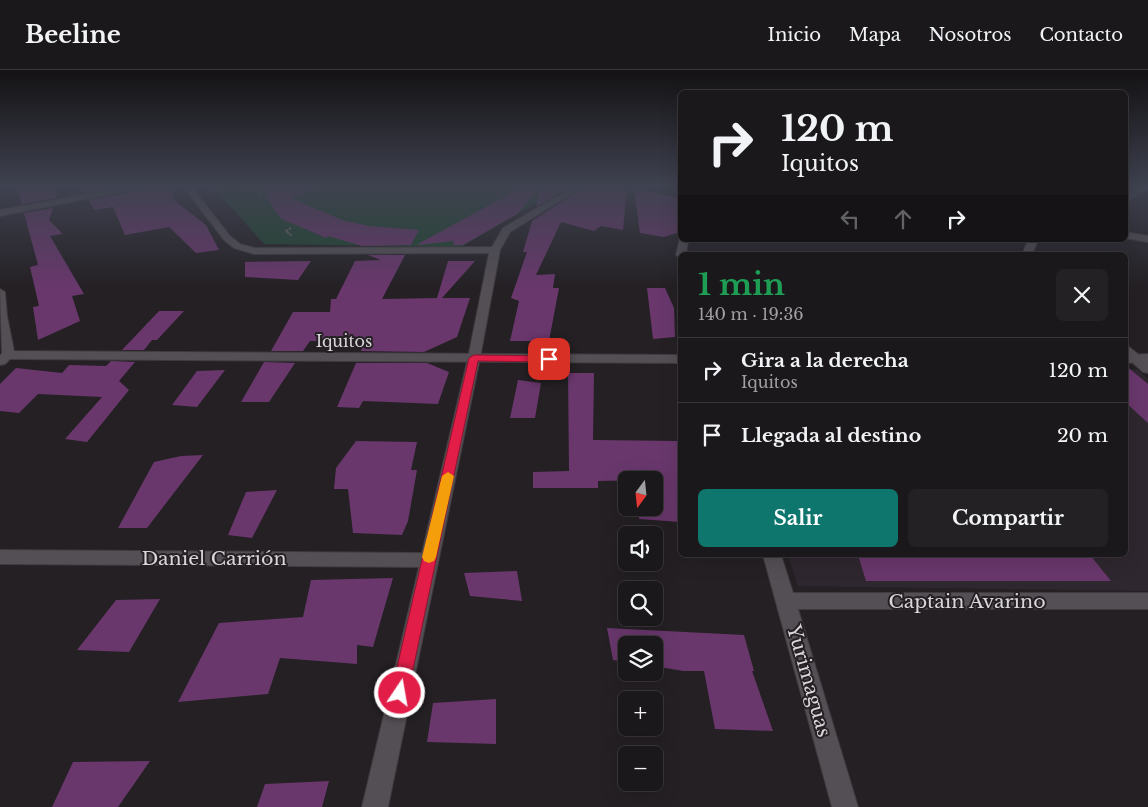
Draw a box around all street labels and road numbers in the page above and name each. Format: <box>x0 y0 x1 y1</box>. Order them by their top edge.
street label: Iquitos <box>316 331 372 351</box>
street label: Daniel Carrión <box>141 547 287 570</box>
street label: Captain Avarino <box>888 590 1046 613</box>
street label: Yurimaguas <box>782 621 836 740</box>

